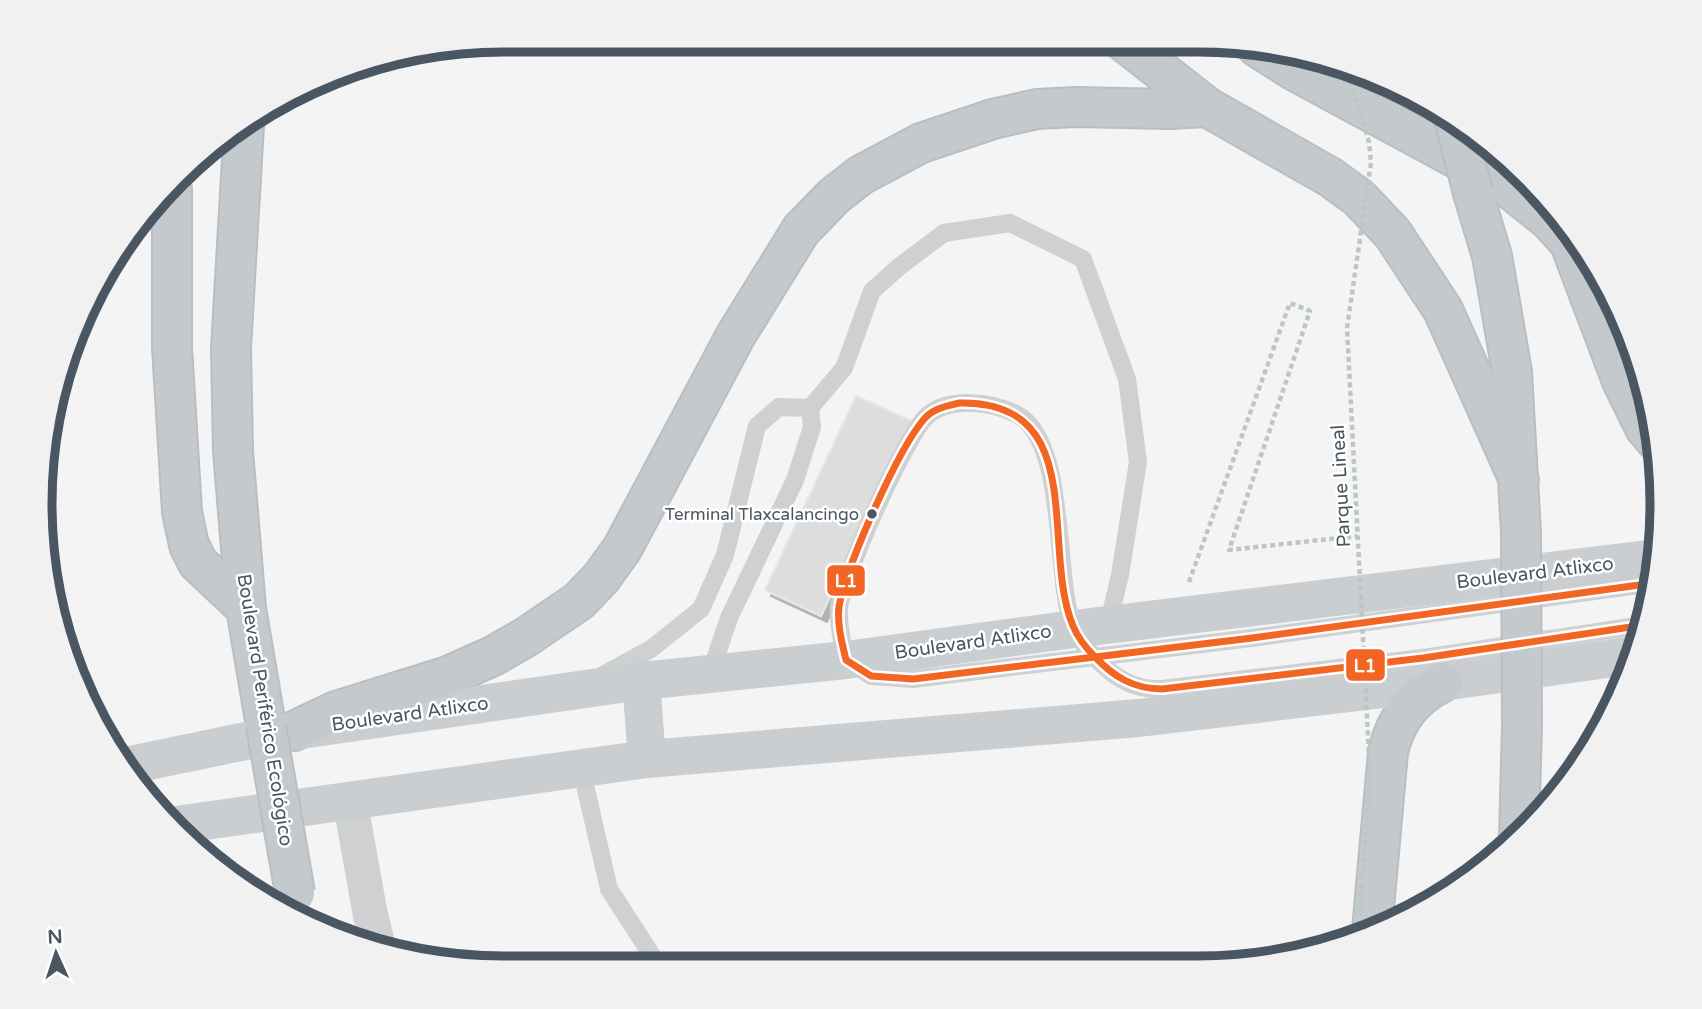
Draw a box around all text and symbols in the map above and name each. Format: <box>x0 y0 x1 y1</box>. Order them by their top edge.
street label: Parque Lineal <box>1327 424 1355 548</box>
place label: Terminal Tlaxcalancingo <box>665 504 859 525</box>
marker: Terminal Tlaxcalancingo <box>865 507 879 521</box>
street label: Boulevard Atlixco <box>1455 552 1615 594</box>
line badge: L1 <box>826 564 866 597</box>
text: L1 <box>835 570 857 592</box>
street label: Boulevard Periférico Ecológico <box>233 572 297 848</box>
street label: Boulevard Atlixco <box>893 620 1053 664</box>
line badge: L1 <box>1345 648 1386 682</box>
text: L1 <box>1354 655 1376 677</box>
street label: Boulevard Atlixco <box>330 692 490 736</box>
north arrow <box>21 918 91 988</box>
text: N <box>47 926 63 948</box>

